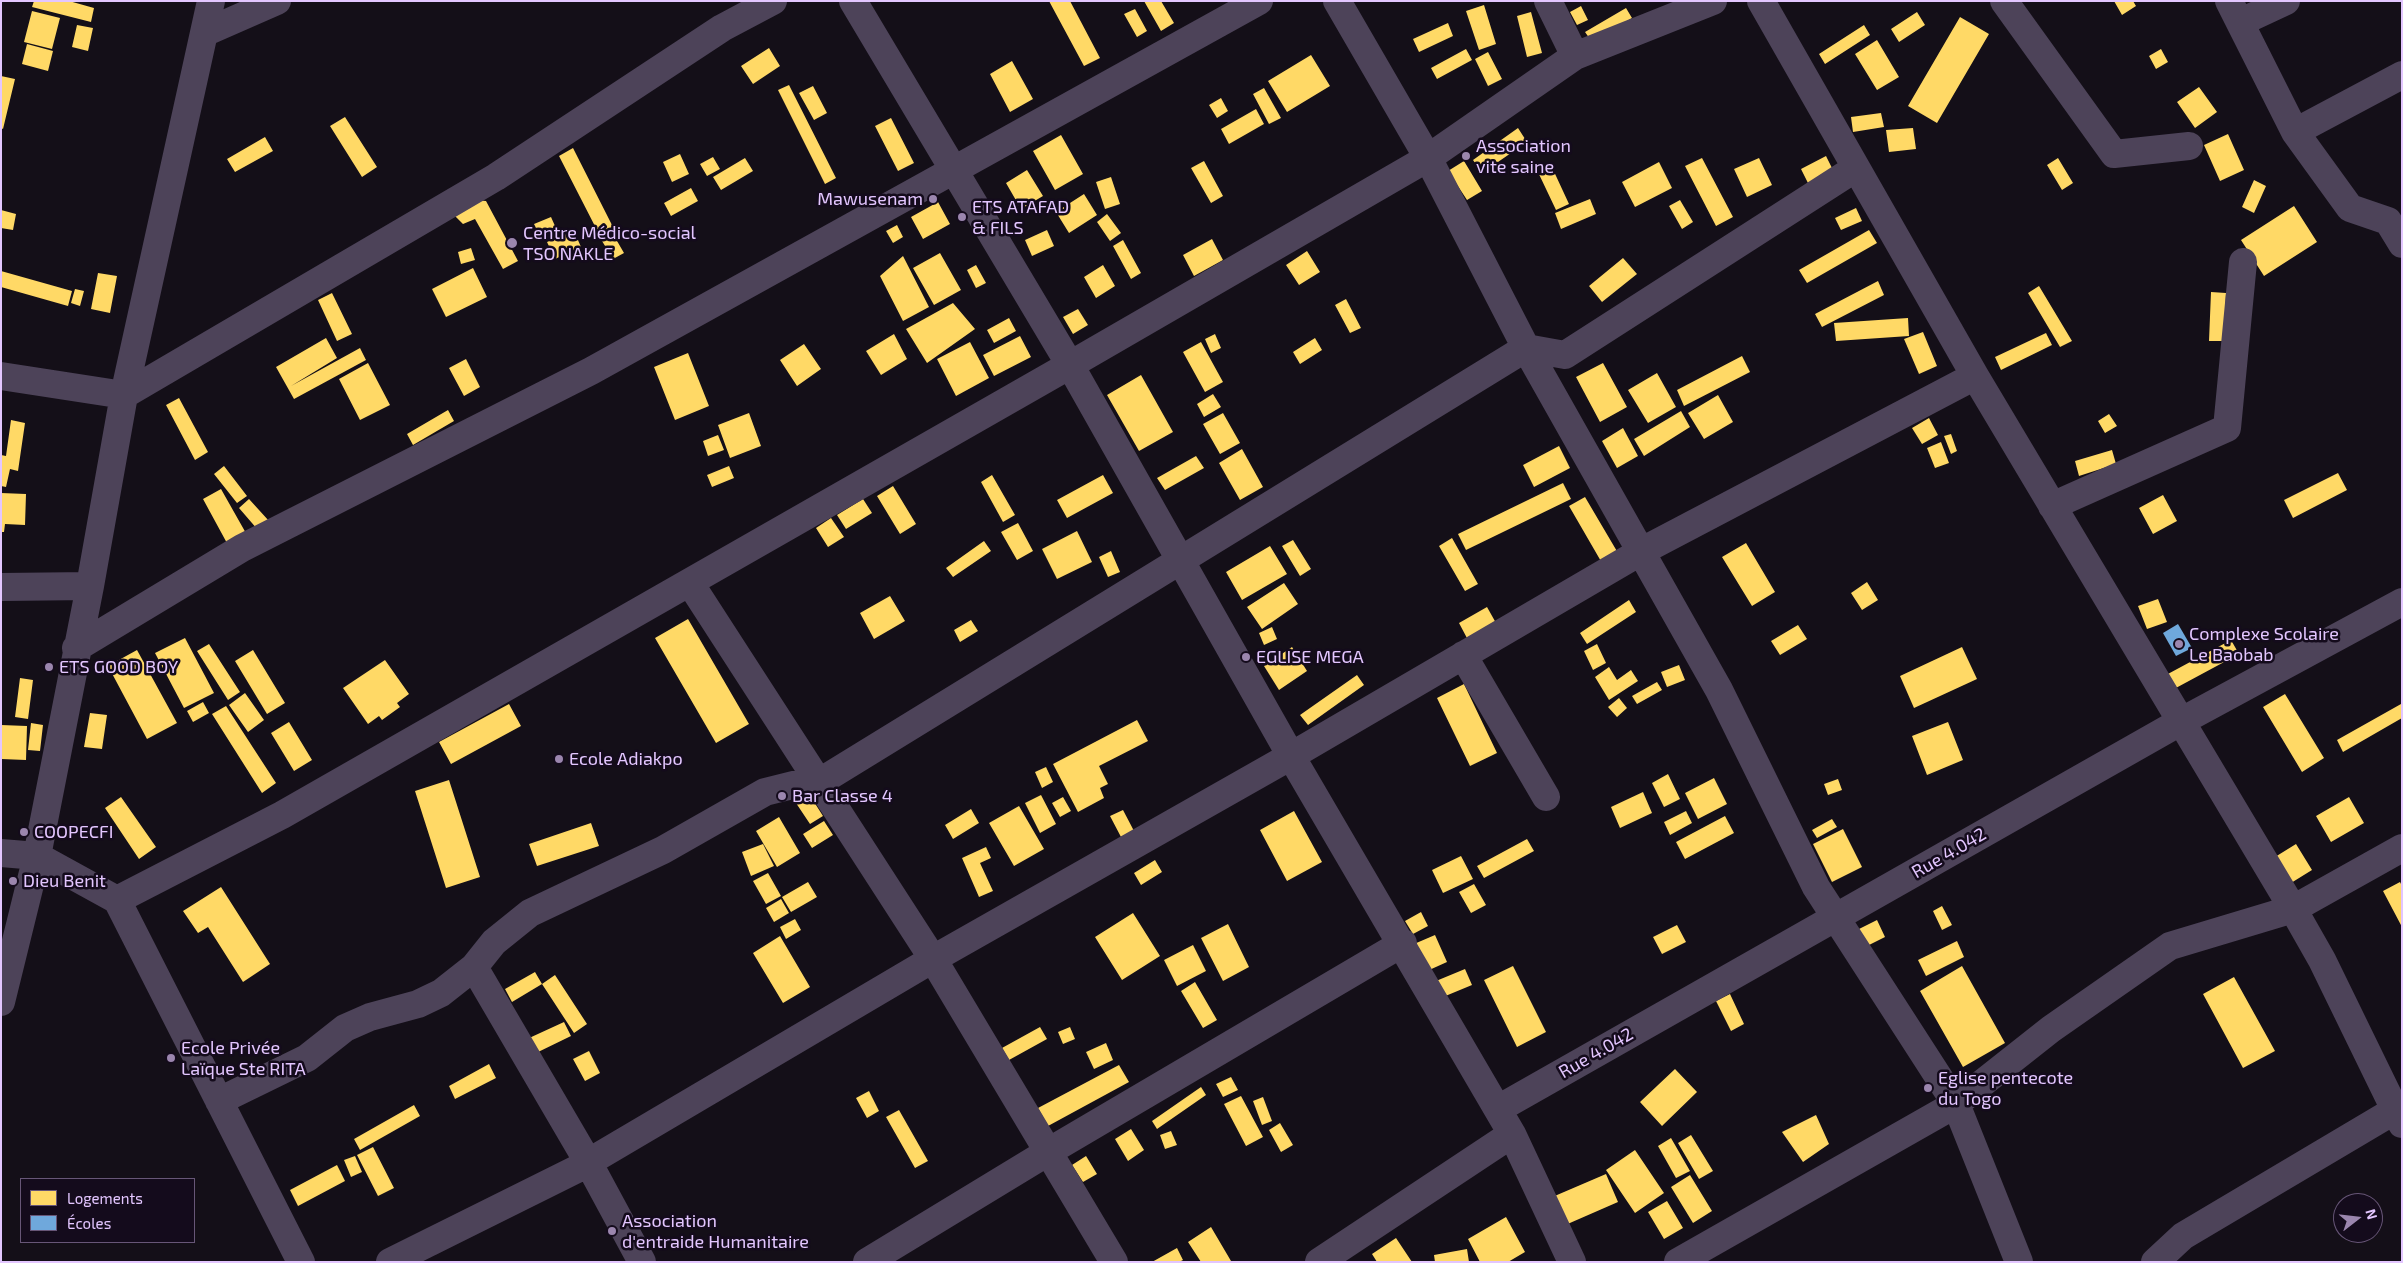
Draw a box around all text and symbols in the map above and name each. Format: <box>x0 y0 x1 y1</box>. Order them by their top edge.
place label: Association vite saine <box>1476 135 1571 178</box>
marker: Association vite saine <box>1460 150 1472 162</box>
place label: Mawusenam <box>817 188 923 210</box>
marker: Mawusenam <box>927 193 939 205</box>
place label: ETS ATAFAD & FILS <box>972 196 1069 238</box>
marker: ETS ATAFAD & FILS <box>956 211 968 223</box>
place label: Centre Médico-social TSO NAKLE <box>523 222 696 264</box>
marker: Centre Médico-social TSO NAKLE <box>505 236 519 250</box>
place label: Complexe Scolaire Le Baobab <box>2189 623 2339 666</box>
marker: Complexe Scolaire Le Baobab <box>2173 638 2185 650</box>
place label: EGLISE MEGA <box>1256 646 1364 668</box>
marker: EGLISE MEGA <box>1240 651 1252 663</box>
place label: ETS GOOD BOY <box>59 656 178 678</box>
marker: ETS GOOD BOY <box>43 661 55 673</box>
place label: Ecole Adiakpo <box>569 748 683 770</box>
marker: Ecole Adiakpo <box>553 753 565 765</box>
place label: Bar Classe 4 <box>792 785 893 807</box>
marker: Bar Classe 4 <box>776 790 788 802</box>
place label: COOPECFI <box>34 821 113 843</box>
street label: Rue 4.042 <box>1908 823 1990 883</box>
marker: COOPECFI <box>18 826 30 838</box>
place label: Dieu Benit <box>23 870 106 892</box>
marker: Dieu Benit <box>7 875 19 887</box>
street label: Rue 4.042 <box>1555 1023 1637 1083</box>
place label: Ecole Privée Laïque Ste RITA <box>181 1037 306 1080</box>
marker: Ecole Privée Laïque Ste RITA <box>165 1052 177 1064</box>
place label: Eglise pentecote du Togo <box>1938 1067 2073 1110</box>
marker: Eglise pentecote du Togo <box>1922 1082 1934 1094</box>
legend <box>20 1178 195 1243</box>
text: Logements <box>67 1189 143 1207</box>
north arrow <box>2333 1193 2383 1243</box>
text: N <box>2362 1207 2382 1221</box>
place label: Association d'entraide Humanitaire <box>622 1210 809 1252</box>
text: Écoles <box>67 1214 111 1232</box>
marker: Association d'entraide Humanitaire <box>606 1225 618 1237</box>

